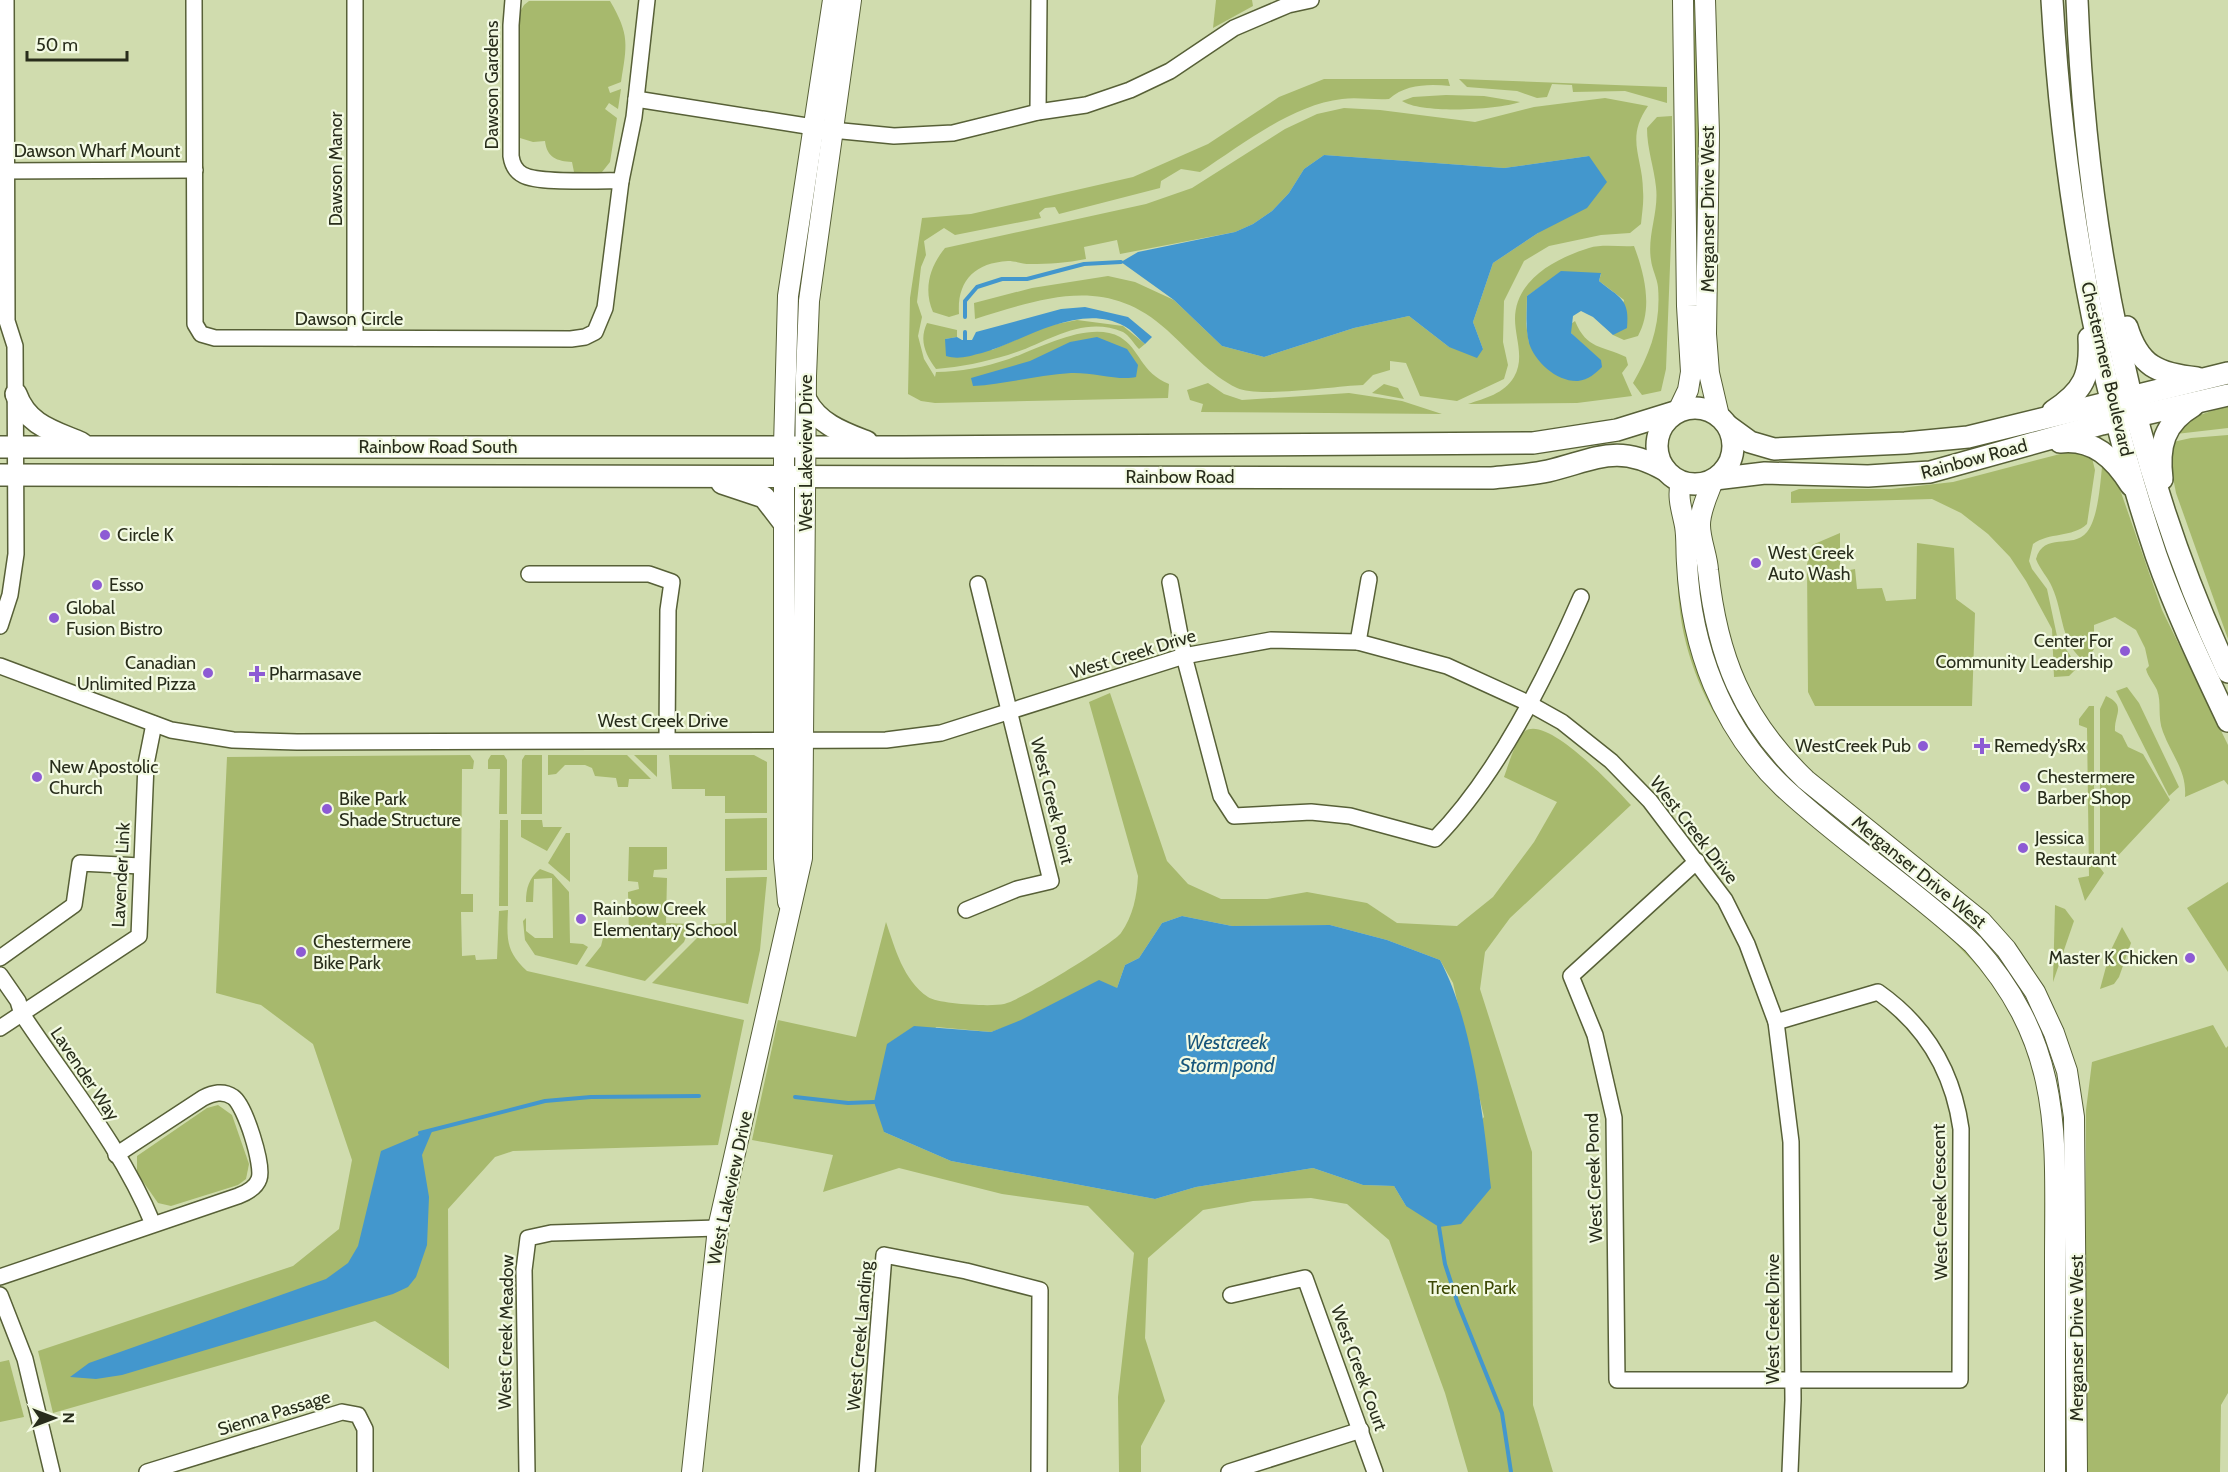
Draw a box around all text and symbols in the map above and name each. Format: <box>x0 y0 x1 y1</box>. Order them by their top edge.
street label: Dawson Gardens <box>481 21 503 149</box>
scale bar <box>27 24 128 62</box>
text: 50 m <box>36 34 78 56</box>
street label: Dawson Manor <box>325 111 347 226</box>
street label: Merganser Drive West <box>1697 126 1719 292</box>
street label: Dawson Wharf Mount <box>14 140 180 162</box>
street label: Chestermere Boulevard <box>2076 280 2138 458</box>
street label: Dawson Circle <box>295 308 403 330</box>
street label: West Lakeview Drive <box>795 375 817 531</box>
street label: Rainbow Road <box>1918 434 2030 484</box>
street label: Rainbow Road South <box>359 436 517 458</box>
street label: Rainbow Road <box>1125 466 1235 488</box>
place label: Circle K <box>117 524 175 546</box>
marker: Circle K <box>98 528 112 542</box>
place label: West Creek Auto Wash <box>1768 542 1855 585</box>
marker: West Creek Auto Wash <box>1749 556 1763 570</box>
place label: Esso <box>109 574 144 596</box>
marker: Esso <box>90 578 104 592</box>
place label: Global Fusion Bistro <box>66 597 163 640</box>
marker: Global Fusion Bistro <box>47 611 61 625</box>
street label: West Creek Drive <box>1067 624 1199 684</box>
place label: Center For Community Leadership <box>1936 630 2113 673</box>
marker: Center For Community Leadership <box>2118 644 2132 658</box>
place label: Canadian Unlimited Pizza <box>77 652 196 695</box>
place label: Pharmasave <box>269 663 361 685</box>
marker: Canadian Unlimited Pizza <box>201 666 215 680</box>
marker: Pharmasave <box>250 667 264 681</box>
street label: West Creek Drive <box>598 710 728 732</box>
street label: West Creek Point <box>1026 735 1078 867</box>
place label: WestCreek Pub <box>1795 735 1911 757</box>
place label: Remedy’sRx <box>1994 735 2086 757</box>
marker: WestCreek Pub <box>1916 739 1930 753</box>
marker: Remedy’sRx <box>1975 739 1989 753</box>
place label: New Apostolic Church <box>49 756 158 799</box>
place label: Chestermere Barber Shop <box>2037 766 2135 809</box>
marker: New Apostolic Church <box>30 770 44 784</box>
street label: West Creek Drive <box>1645 772 1743 888</box>
marker: Chestermere Barber Shop <box>2018 780 2032 794</box>
place label: Bike Park Shade Structure <box>339 788 461 831</box>
marker: Bike Park Shade Structure <box>320 802 334 816</box>
street label: Merganser Drive West <box>1847 811 1991 933</box>
street label: Lavender Link <box>107 821 135 928</box>
place label: Jessica Restaurant <box>2034 827 2117 870</box>
marker: Jessica Restaurant <box>2016 841 2030 855</box>
place label: Rainbow Creek Elementary School <box>593 898 738 941</box>
marker: Rainbow Creek Elementary School <box>574 912 588 926</box>
place label: Chestermere Bike Park <box>313 931 411 974</box>
marker: Chestermere Bike Park <box>294 945 308 959</box>
place label: Master K Chicken <box>2048 947 2178 969</box>
marker: Master K Chicken <box>2183 951 2197 965</box>
street label: Lavender Way <box>46 1023 124 1125</box>
water label: Westcreek Storm pond <box>1180 1030 1275 1077</box>
street label: West Lakeview Drive <box>703 1109 757 1267</box>
street label: West Creek Pond <box>1581 1113 1607 1243</box>
street label: West Creek Crescent <box>1928 1124 1952 1280</box>
street label: West Creek Meadow <box>494 1254 518 1410</box>
street label: West Creek Drive <box>1762 1254 1784 1384</box>
street label: Merganser Drive West <box>2066 1255 2088 1421</box>
street label: West Creek Landing <box>842 1259 878 1412</box>
park label: Trenen Park <box>1428 1277 1517 1299</box>
street label: West Creek Court <box>1326 1302 1392 1434</box>
street label: Sienna Passage <box>215 1385 333 1441</box>
north arrow <box>24 1388 84 1448</box>
text: N <box>59 1412 78 1424</box>

